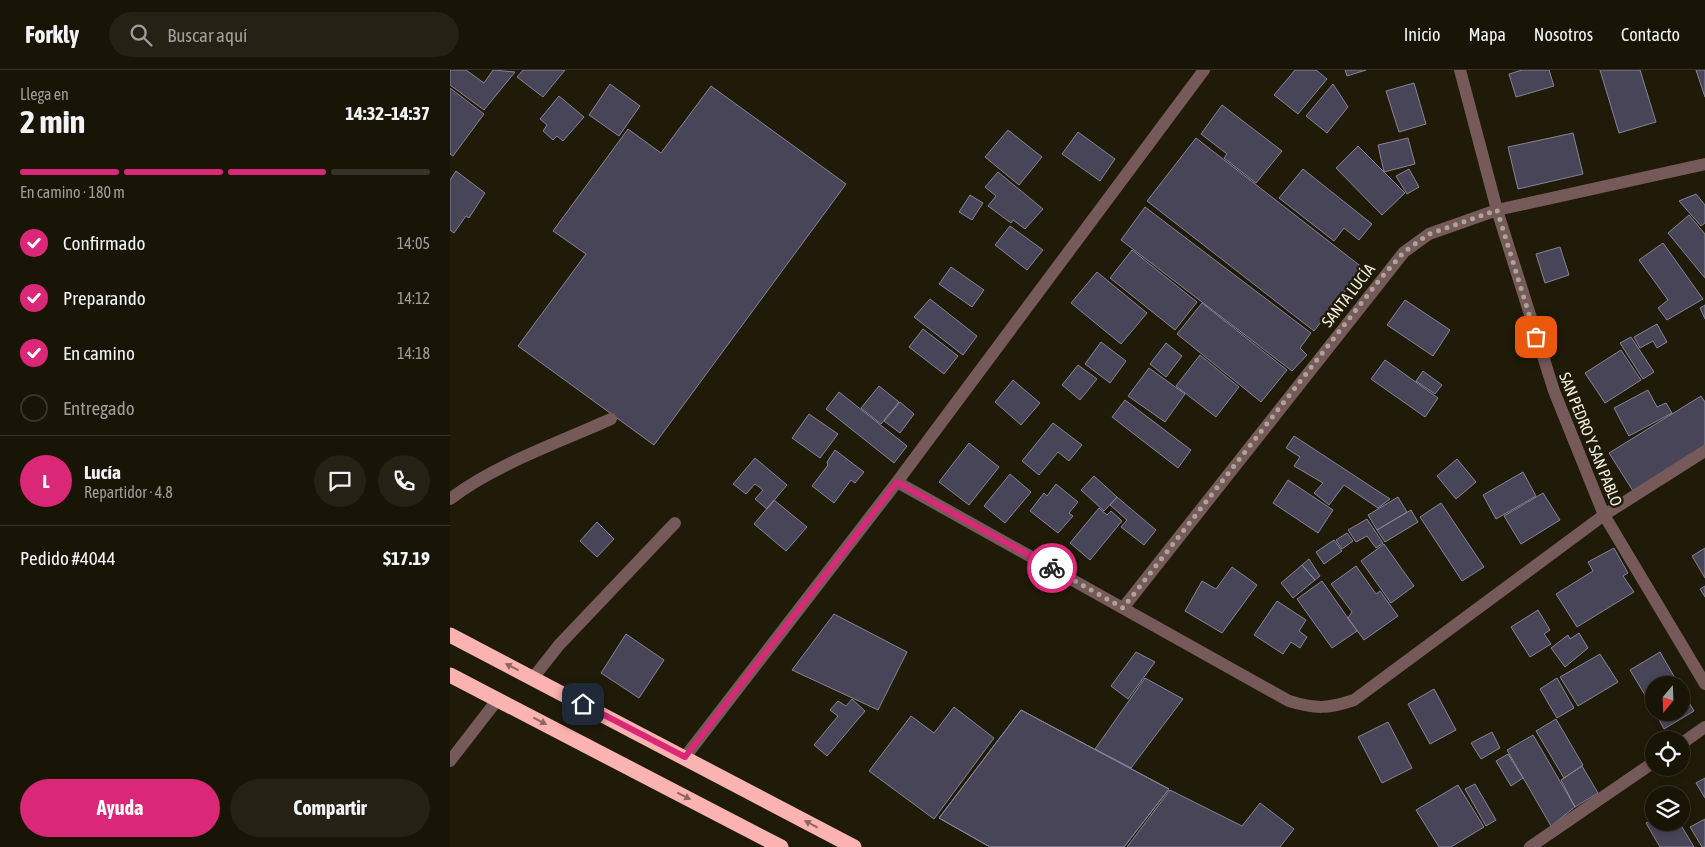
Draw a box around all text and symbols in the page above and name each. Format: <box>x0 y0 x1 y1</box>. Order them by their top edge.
search box <box>109 12 459 57</box>
text: Forkly <box>25 21 79 48</box>
icon: search <box>127 21 155 49</box>
text: Buscar aquí <box>167 24 247 46</box>
text: Inicio <box>1404 24 1440 45</box>
text: Mapa <box>1468 24 1506 45</box>
text: Nosotros <box>1534 24 1593 45</box>
text: Contacto <box>1621 24 1680 45</box>
text: Llega en <box>20 85 69 103</box>
text: 14:32–14:37 <box>345 102 430 124</box>
text: 2 min <box>20 103 85 140</box>
text: En camino · 180 m <box>20 183 125 201</box>
icon: check <box>20 229 48 257</box>
text: Confirmado <box>63 232 145 254</box>
text: 14:05 <box>397 234 430 252</box>
street label: SANTA LUCÍA <box>1318 260 1378 330</box>
icon: check <box>20 284 48 312</box>
text: Preparando <box>63 287 146 309</box>
text: 14:12 <box>397 289 430 307</box>
pin <box>1515 316 1557 358</box>
icon: bag <box>1522 323 1550 351</box>
icon: check <box>20 339 48 367</box>
text: En camino <box>63 342 135 364</box>
text: 14:18 <box>397 344 430 362</box>
street label: SAN PEDRO Y SAN PABLO <box>1556 370 1626 508</box>
text: Entregado <box>63 397 135 419</box>
button: chat <box>314 455 366 507</box>
button: phone <box>378 455 430 507</box>
text: Lucía <box>84 461 121 483</box>
text: L <box>42 470 50 492</box>
text: Repartidor · 4.8 <box>84 483 173 501</box>
courier <box>1027 543 1077 593</box>
text: Pedido #4044 <box>20 547 116 569</box>
text: $17.19 <box>383 547 430 569</box>
icon: bike <box>1038 554 1066 582</box>
one-way arrow <box>505 663 520 671</box>
north arrow <box>1645 676 1690 721</box>
map controls <box>1645 676 1690 831</box>
pin <box>562 683 604 725</box>
icon: home <box>569 690 597 718</box>
one-way arrow <box>533 717 547 725</box>
button: locate <box>1645 731 1690 776</box>
button: Ayuda <box>20 779 220 837</box>
button: Compartir <box>230 779 430 837</box>
button: layers <box>1645 786 1690 831</box>
one-way arrow <box>677 792 691 800</box>
one-way arrow <box>804 820 818 828</box>

